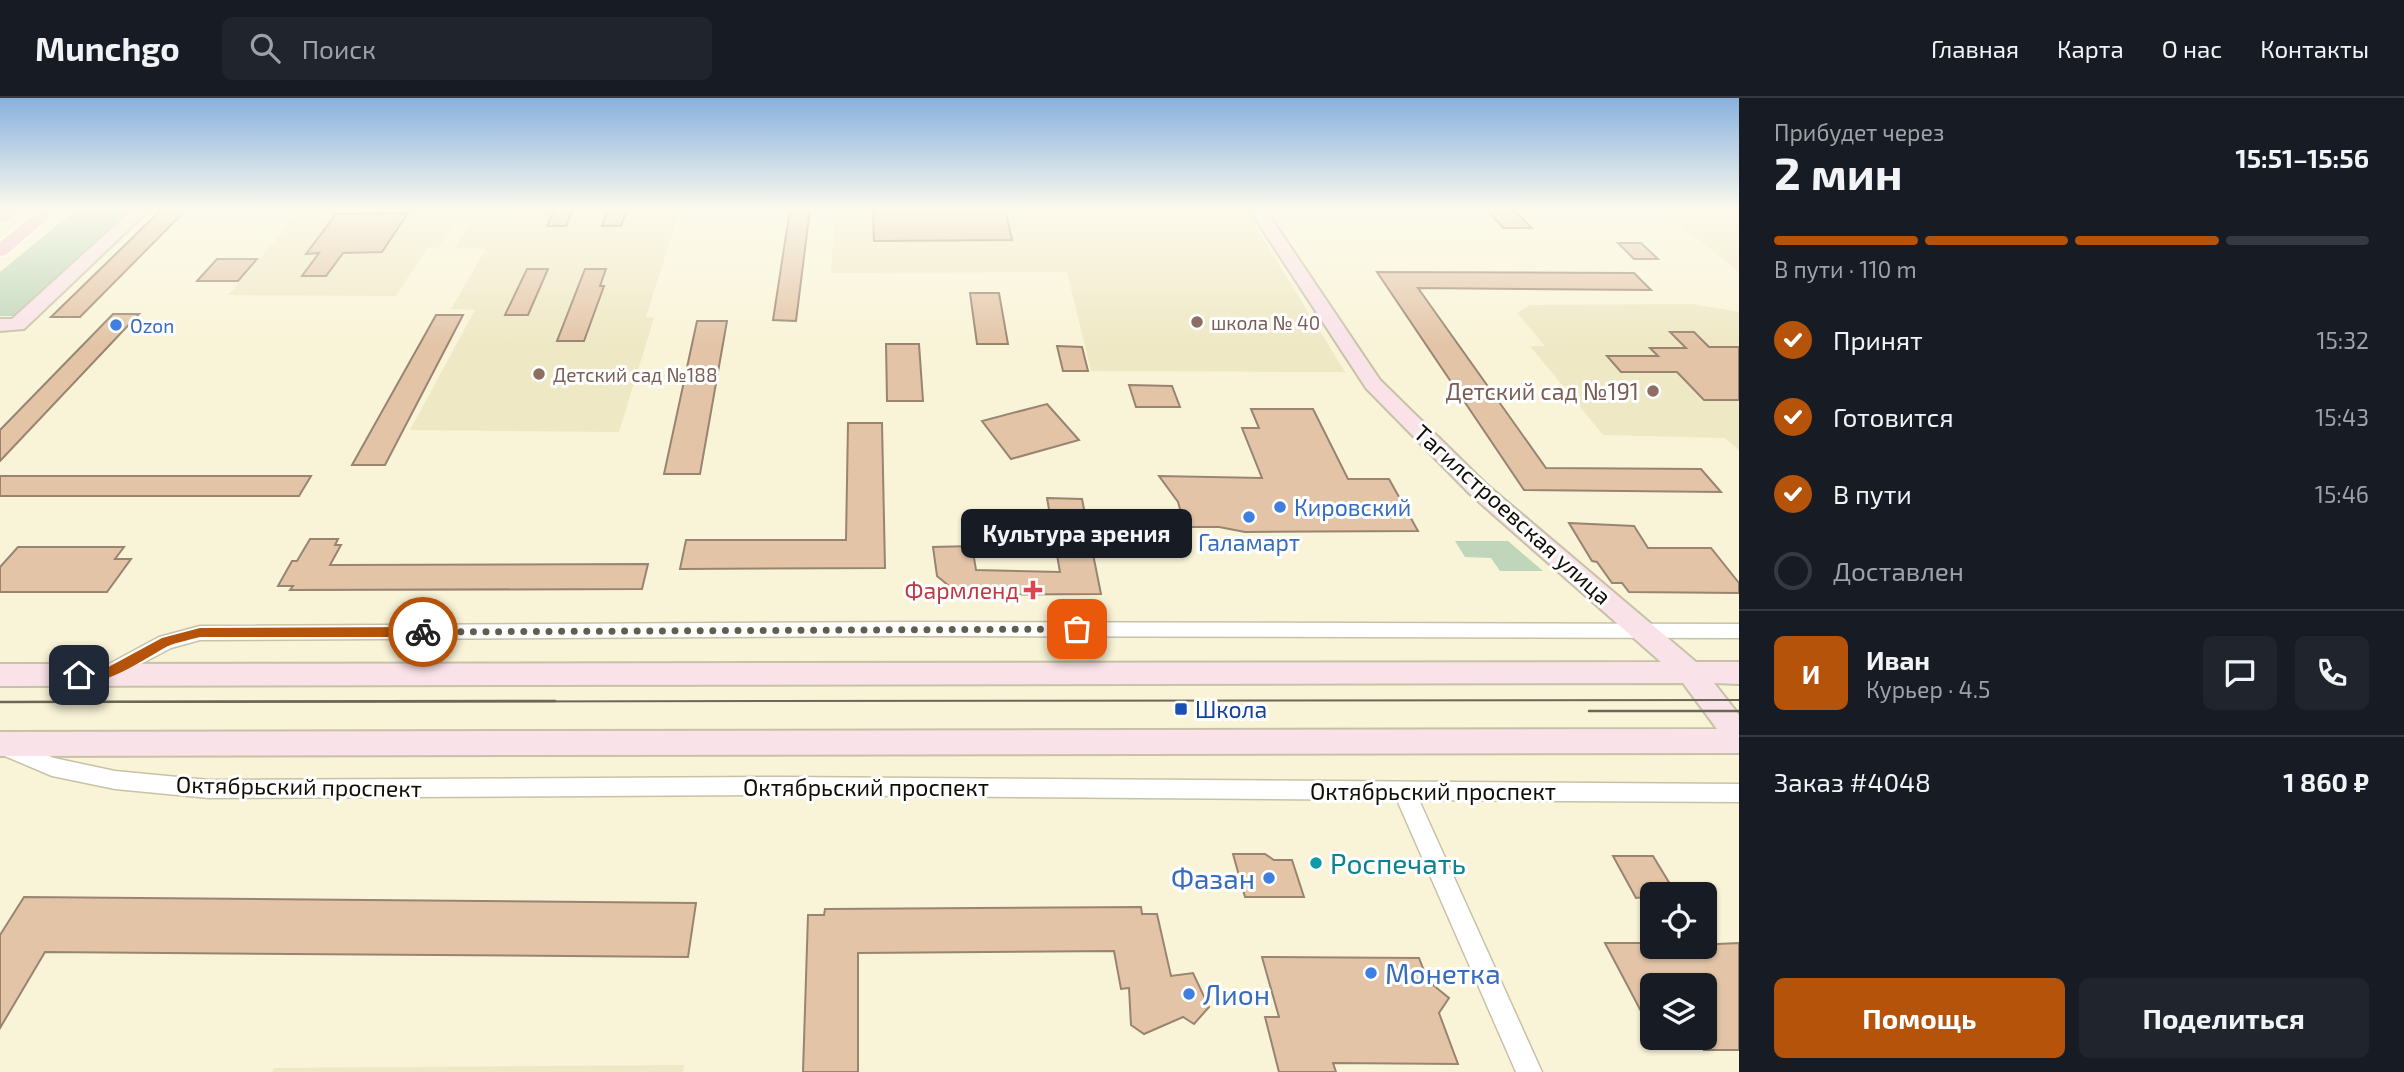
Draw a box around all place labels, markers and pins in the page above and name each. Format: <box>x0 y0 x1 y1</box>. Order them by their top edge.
place label: школа № 40 <box>1211 311 1320 334</box>
place label: Ozon <box>130 314 174 337</box>
marker: школа № 40 <box>1189 314 1205 330</box>
marker: Ozon <box>108 317 124 333</box>
place label: Детский сад №188 <box>553 363 717 386</box>
marker: Детский сад №188 <box>531 366 547 382</box>
place label: Детский сад №191 <box>1446 377 1639 405</box>
marker: Детский сад №191 <box>1645 383 1661 399</box>
place label: Кировский <box>1294 493 1411 521</box>
marker: Кировский <box>1272 499 1288 515</box>
marker: Галамарт <box>1241 509 1257 525</box>
callout: Культура зрения <box>962 510 1192 559</box>
place label: Галамарт <box>1198 528 1300 556</box>
place label: Фармленд <box>905 576 1019 604</box>
marker: Фармленд <box>1025 582 1041 598</box>
pin <box>1047 599 1107 659</box>
pin <box>49 645 109 705</box>
place label: Школа <box>1195 695 1267 723</box>
marker: Школа <box>1173 701 1189 717</box>
place label: Роспечать <box>1330 846 1466 880</box>
marker: Роспечать <box>1308 855 1324 871</box>
place label: Фазан <box>1171 861 1255 895</box>
marker: Фазан <box>1261 870 1277 886</box>
place label: Монетка <box>1385 956 1501 990</box>
marker: Монетка <box>1363 965 1379 981</box>
place label: Лион <box>1203 977 1270 1011</box>
marker: Лион <box>1181 986 1197 1002</box>

